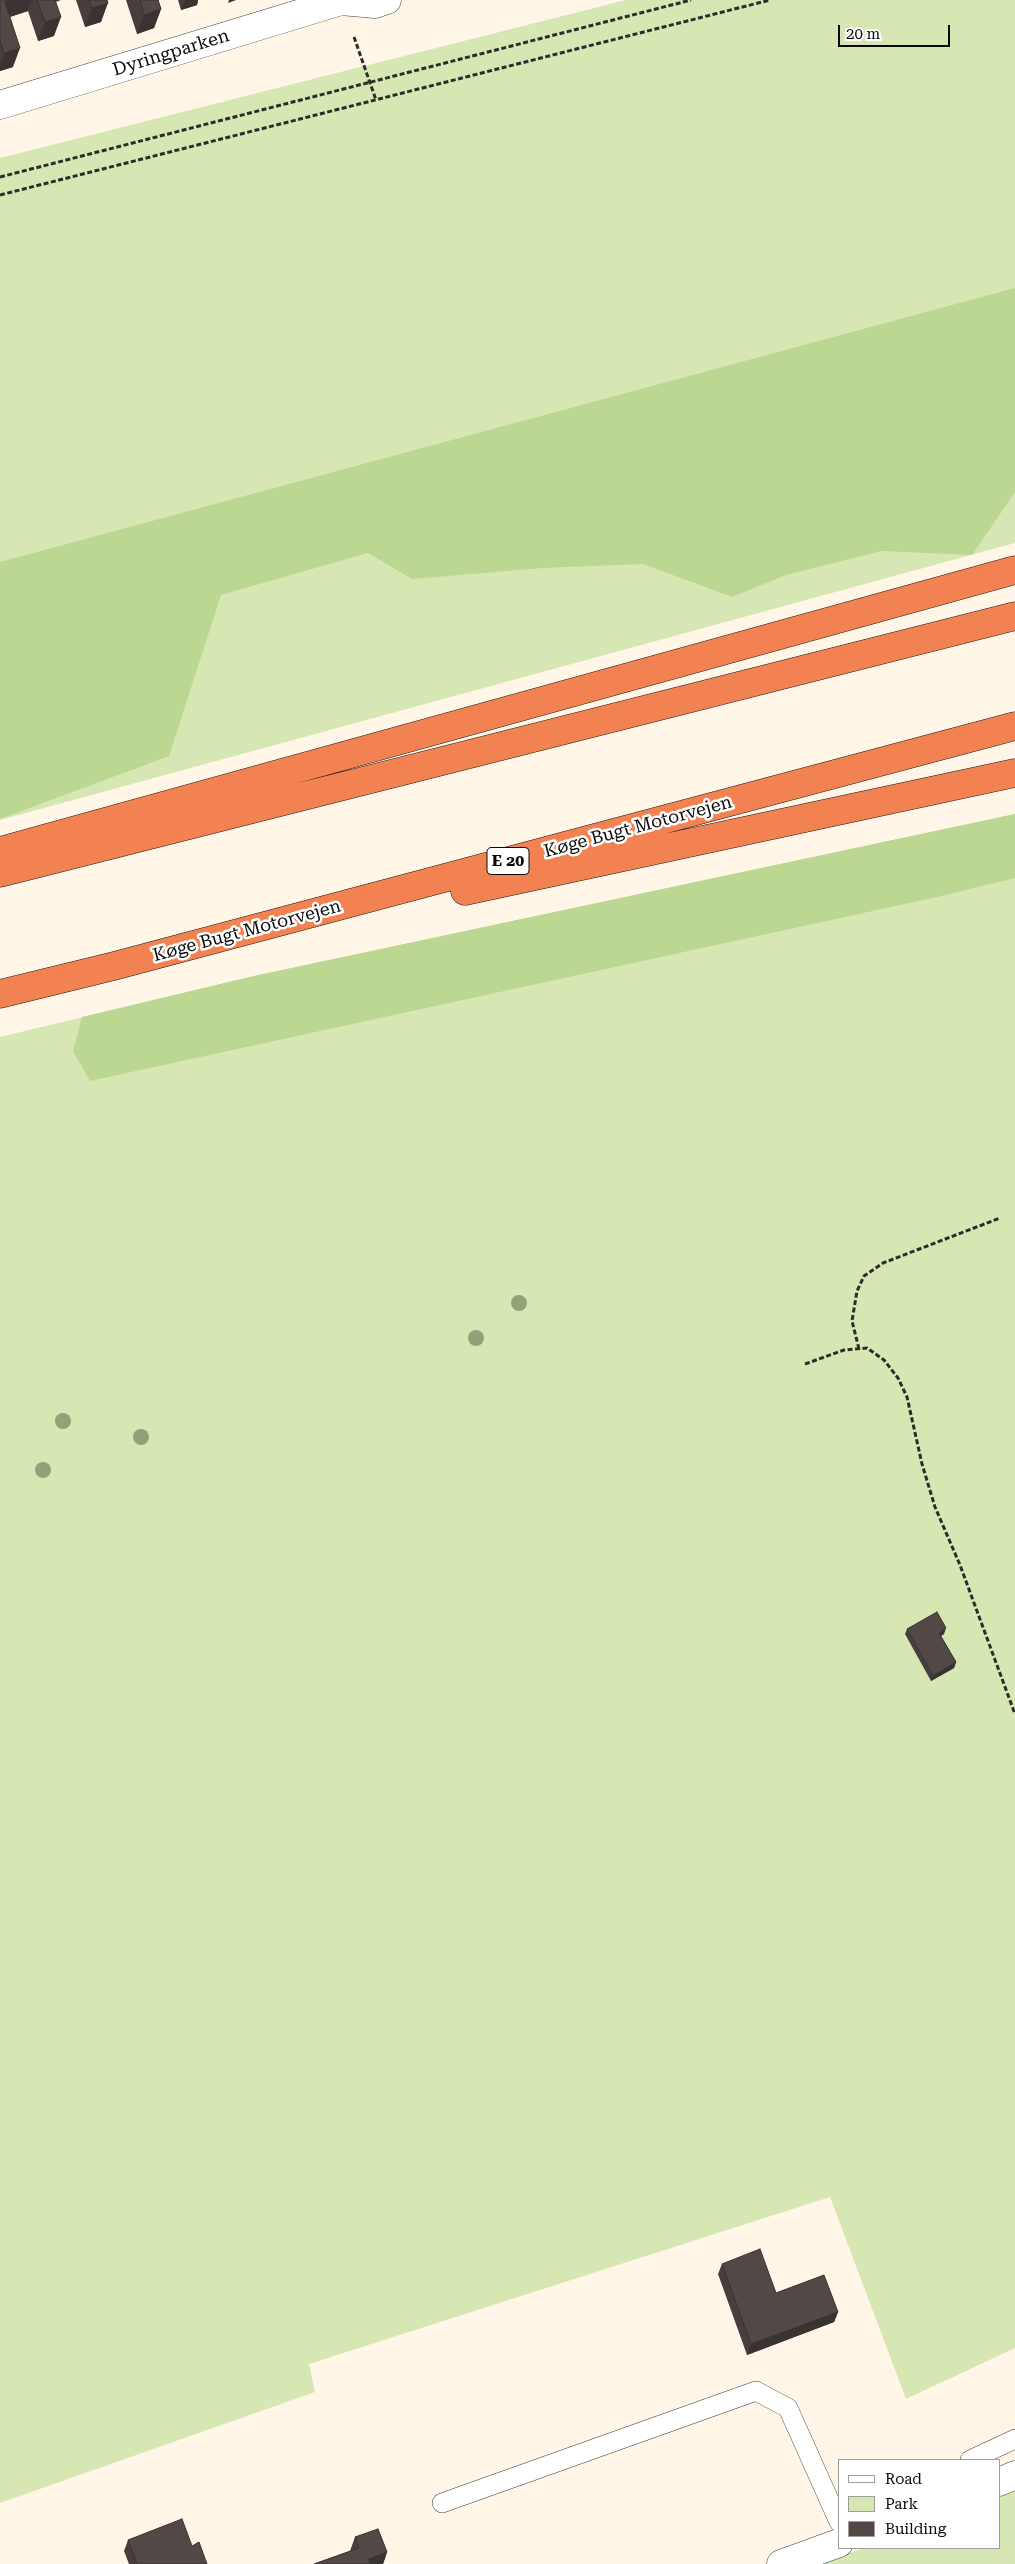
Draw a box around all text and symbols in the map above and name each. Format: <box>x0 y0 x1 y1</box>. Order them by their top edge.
scale bar <box>840 15 952 47</box>
street label: Dyringparken <box>110 25 232 81</box>
text: 20 m <box>846 25 880 43</box>
street label: Køge Bugt Motorvejen <box>542 792 734 862</box>
road number: E 20 <box>487 848 529 874</box>
street label: Køge Bugt Motorvejen <box>151 896 343 966</box>
legend <box>838 2459 1000 2549</box>
text: Road <box>885 2470 922 2488</box>
text: Park <box>885 2495 918 2513</box>
text: Building <box>885 2520 946 2538</box>

